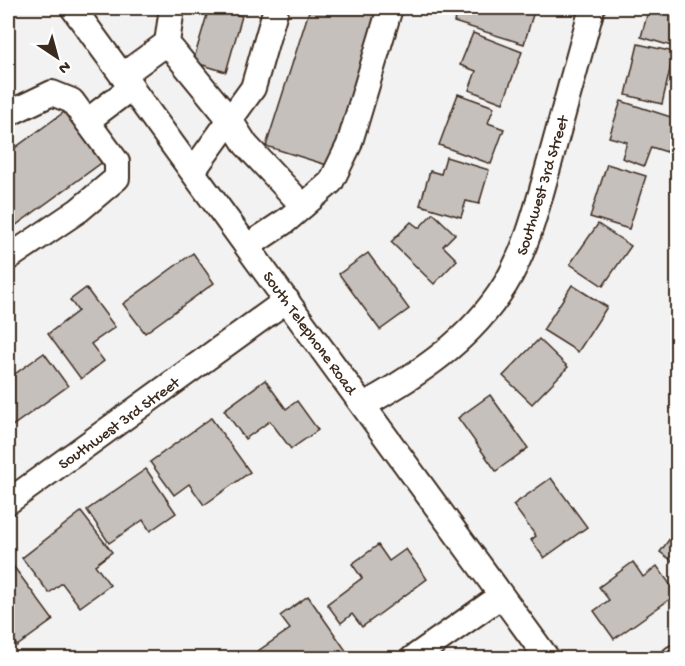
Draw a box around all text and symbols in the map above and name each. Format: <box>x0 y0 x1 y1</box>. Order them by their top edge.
north arrow <box>27 27 87 87</box>
text: N <box>54 56 74 77</box>
street label: Southwest 3rd Street <box>514 113 575 258</box>
street label: South Telephone Road <box>257 269 360 401</box>
street label: Southwest 3rd Street <box>56 374 185 475</box>

